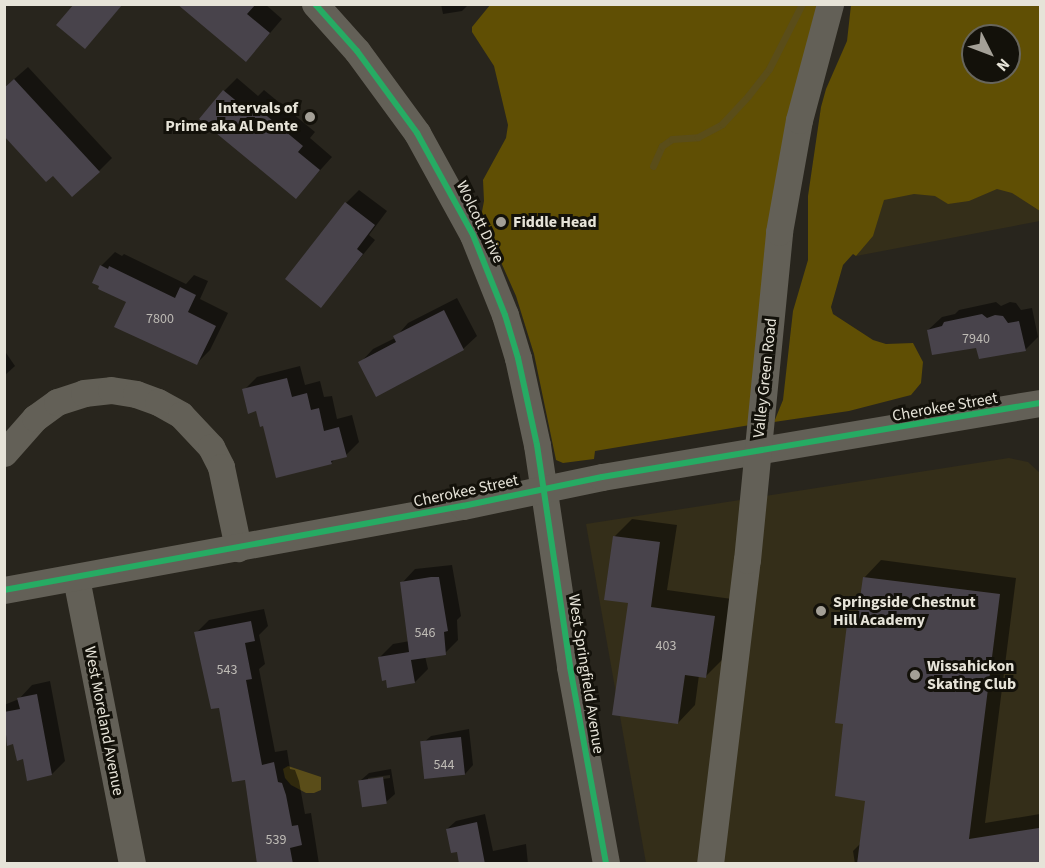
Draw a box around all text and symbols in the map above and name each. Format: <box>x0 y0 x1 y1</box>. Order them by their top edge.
north arrow <box>961 24 1021 84</box>
text: N <box>991 53 1015 76</box>
place label: Intervals of Prime aka Al Dente <box>165 98 298 136</box>
marker: Intervals of Prime aka Al Dente <box>303 110 317 124</box>
street label: Wolcott Drive <box>452 178 508 266</box>
place label: Fiddle Head <box>513 212 597 232</box>
marker: Fiddle Head <box>494 215 508 229</box>
house number: 7800 <box>146 311 174 327</box>
street label: Valley Green Road <box>749 317 781 439</box>
house number: 7940 <box>962 331 990 347</box>
street label: Cherokee Street <box>891 388 999 426</box>
street label: Cherokee Street <box>412 471 520 511</box>
place label: Springside Chestnut Hill Academy <box>833 592 976 630</box>
street label: West Springfield Avenue <box>564 593 608 755</box>
marker: Springside Chestnut Hill Academy <box>814 604 828 618</box>
house number: 546 <box>415 625 435 641</box>
house number: 403 <box>656 638 676 654</box>
street label: West Moreland Avenue <box>80 645 128 797</box>
place label: Wissahickon Skating Club <box>927 656 1016 694</box>
house number: 543 <box>217 662 237 678</box>
marker: Wissahickon Skating Club <box>908 668 922 682</box>
house number: 544 <box>434 757 454 773</box>
house number: 539 <box>266 832 286 848</box>

